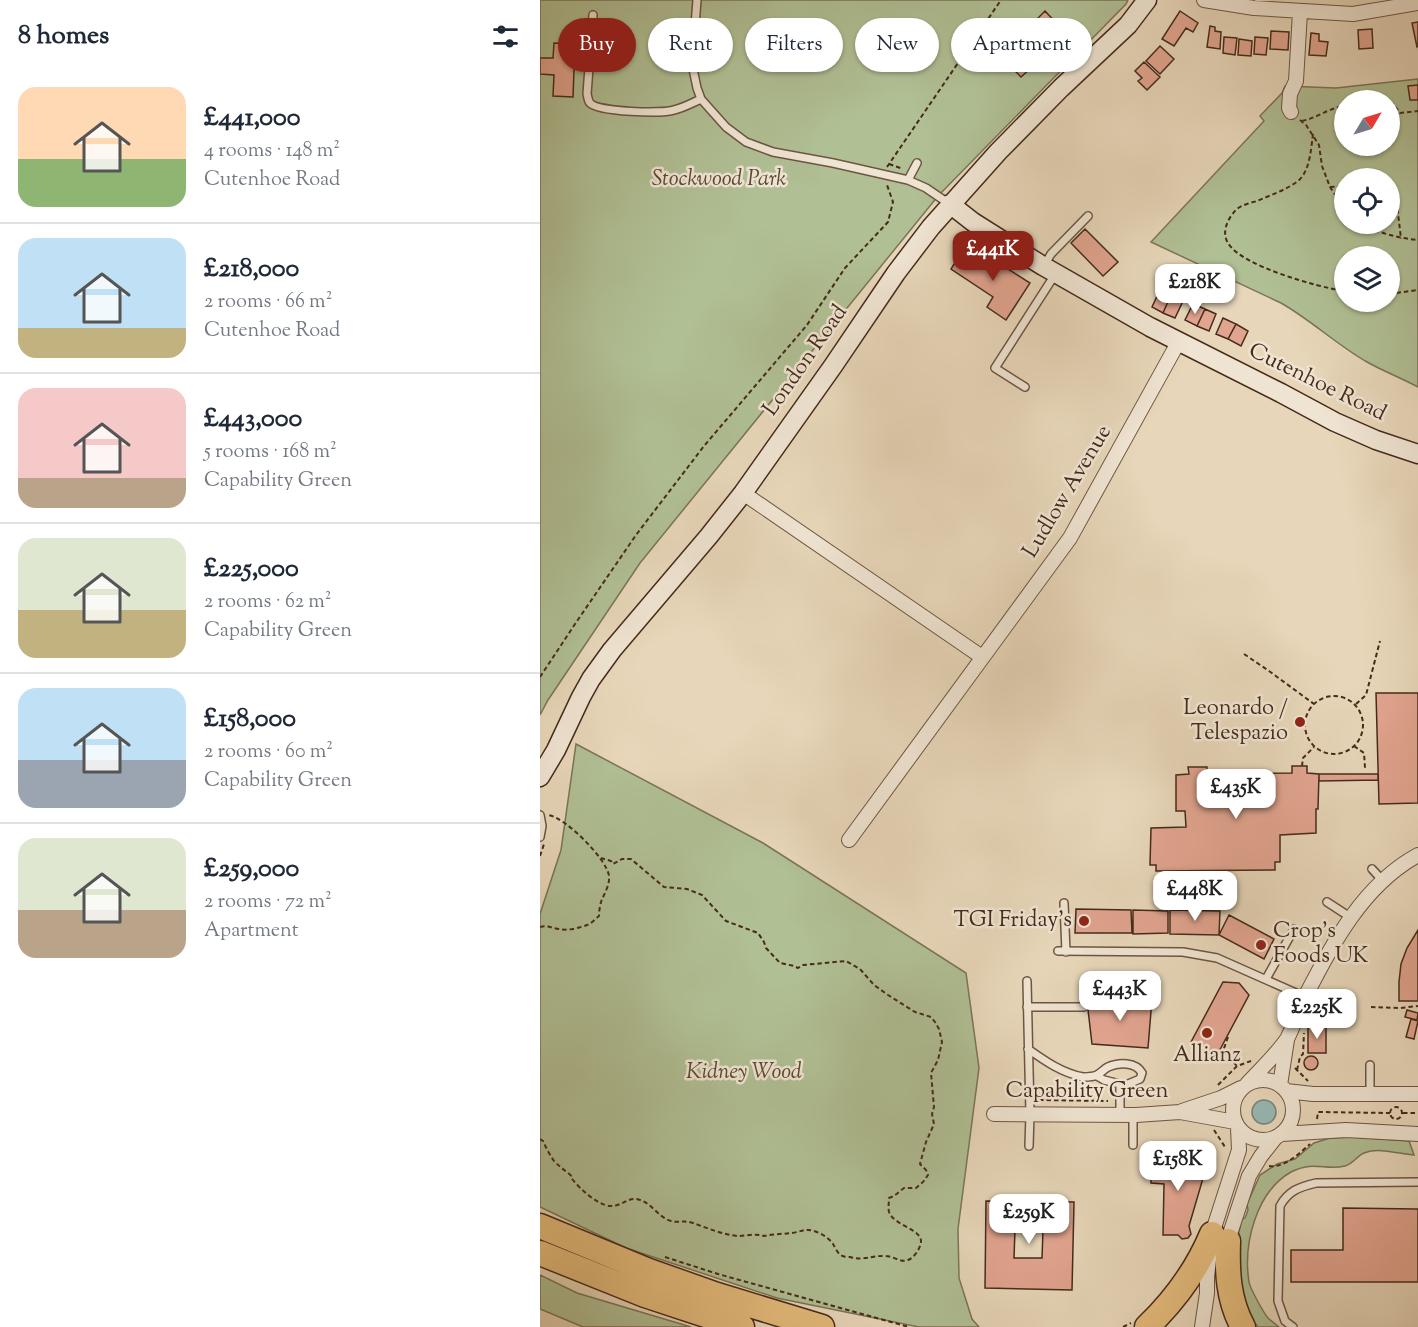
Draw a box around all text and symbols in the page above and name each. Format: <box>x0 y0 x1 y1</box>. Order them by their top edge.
text: 8 homes <box>18 18 109 55</box>
chip: Buy <box>558 18 636 72</box>
chip: Rent <box>648 18 733 72</box>
chip: Filters <box>745 18 843 72</box>
chip: New <box>855 18 939 72</box>
chip: Apartment <box>951 18 1092 72</box>
icon: filters <box>489 20 522 53</box>
north arrow <box>1334 90 1400 156</box>
map controls <box>1334 90 1400 312</box>
text: £441,000 <box>204 100 301 137</box>
icon: home <box>66 111 138 183</box>
text: 4 rooms · 148 m² <box>204 137 340 166</box>
park label: Stockwood Park <box>652 164 786 196</box>
text: Cutenhoe Road <box>204 166 340 195</box>
button: locate <box>1334 168 1400 234</box>
pin: £441K <box>951 231 1035 282</box>
text: £441K <box>967 236 1019 265</box>
button: layers <box>1334 246 1400 312</box>
text: £218,000 <box>204 251 299 288</box>
icon: home <box>66 262 138 334</box>
pin: £218K <box>1153 264 1237 315</box>
text: £218K <box>1169 269 1221 298</box>
text: 2 rooms · 66 m² <box>204 288 332 317</box>
street label: London Road <box>756 299 856 423</box>
text: Cutenhoe Road <box>204 317 340 346</box>
street label: Cutenhoe Road <box>1243 336 1391 430</box>
text: £443,000 <box>204 401 302 438</box>
icon: home <box>66 412 138 484</box>
street label: Ludlow Avenue <box>1016 419 1120 565</box>
text: 5 rooms · 168 m² <box>204 438 337 467</box>
text: Capability Green <box>204 467 352 496</box>
text: £225,000 <box>204 551 299 588</box>
icon: home <box>66 562 138 634</box>
text: 2 rooms · 62 m² <box>204 588 332 617</box>
text: Capability Green <box>204 617 352 646</box>
place label: Leonardo / Telespazio <box>1183 693 1288 750</box>
text: £158,000 <box>204 701 296 738</box>
icon: home <box>66 712 138 784</box>
marker: Leonardo / Telespazio <box>1293 715 1307 729</box>
text: 2 rooms · 60 m² <box>204 738 333 767</box>
text: Capability Green <box>204 767 352 796</box>
pin: £435K <box>1194 769 1278 820</box>
text: £435K <box>1211 774 1261 803</box>
text: £259,000 <box>204 851 299 888</box>
icon: home <box>66 862 138 934</box>
pin: £448K <box>1153 871 1237 922</box>
text: £448K <box>1167 876 1223 905</box>
text: 2 rooms · 72 m² <box>204 888 332 917</box>
place label: TGI Friday's <box>953 905 1072 937</box>
marker: TGI Friday's <box>1077 914 1091 928</box>
place label: Crop's Foods UK <box>1273 916 1369 973</box>
text: Apartment <box>204 917 299 946</box>
marker: Crop's Foods UK <box>1254 938 1268 952</box>
pin: £443K <box>1078 971 1162 1022</box>
text: £443K <box>1093 976 1147 1005</box>
pin: £225K <box>1275 989 1359 1040</box>
text: £225K <box>1291 994 1343 1023</box>
marker: Allianz <box>1200 1026 1214 1040</box>
place label: Allianz <box>1173 1040 1241 1072</box>
park label: Kidney Wood <box>686 1057 802 1089</box>
street label: Capability Green <box>1006 1076 1168 1108</box>
pin: £158K <box>1136 1141 1220 1192</box>
text: £158K <box>1153 1146 1203 1175</box>
pin: £259K <box>987 1194 1071 1245</box>
text: £259K <box>1003 1199 1055 1228</box>

